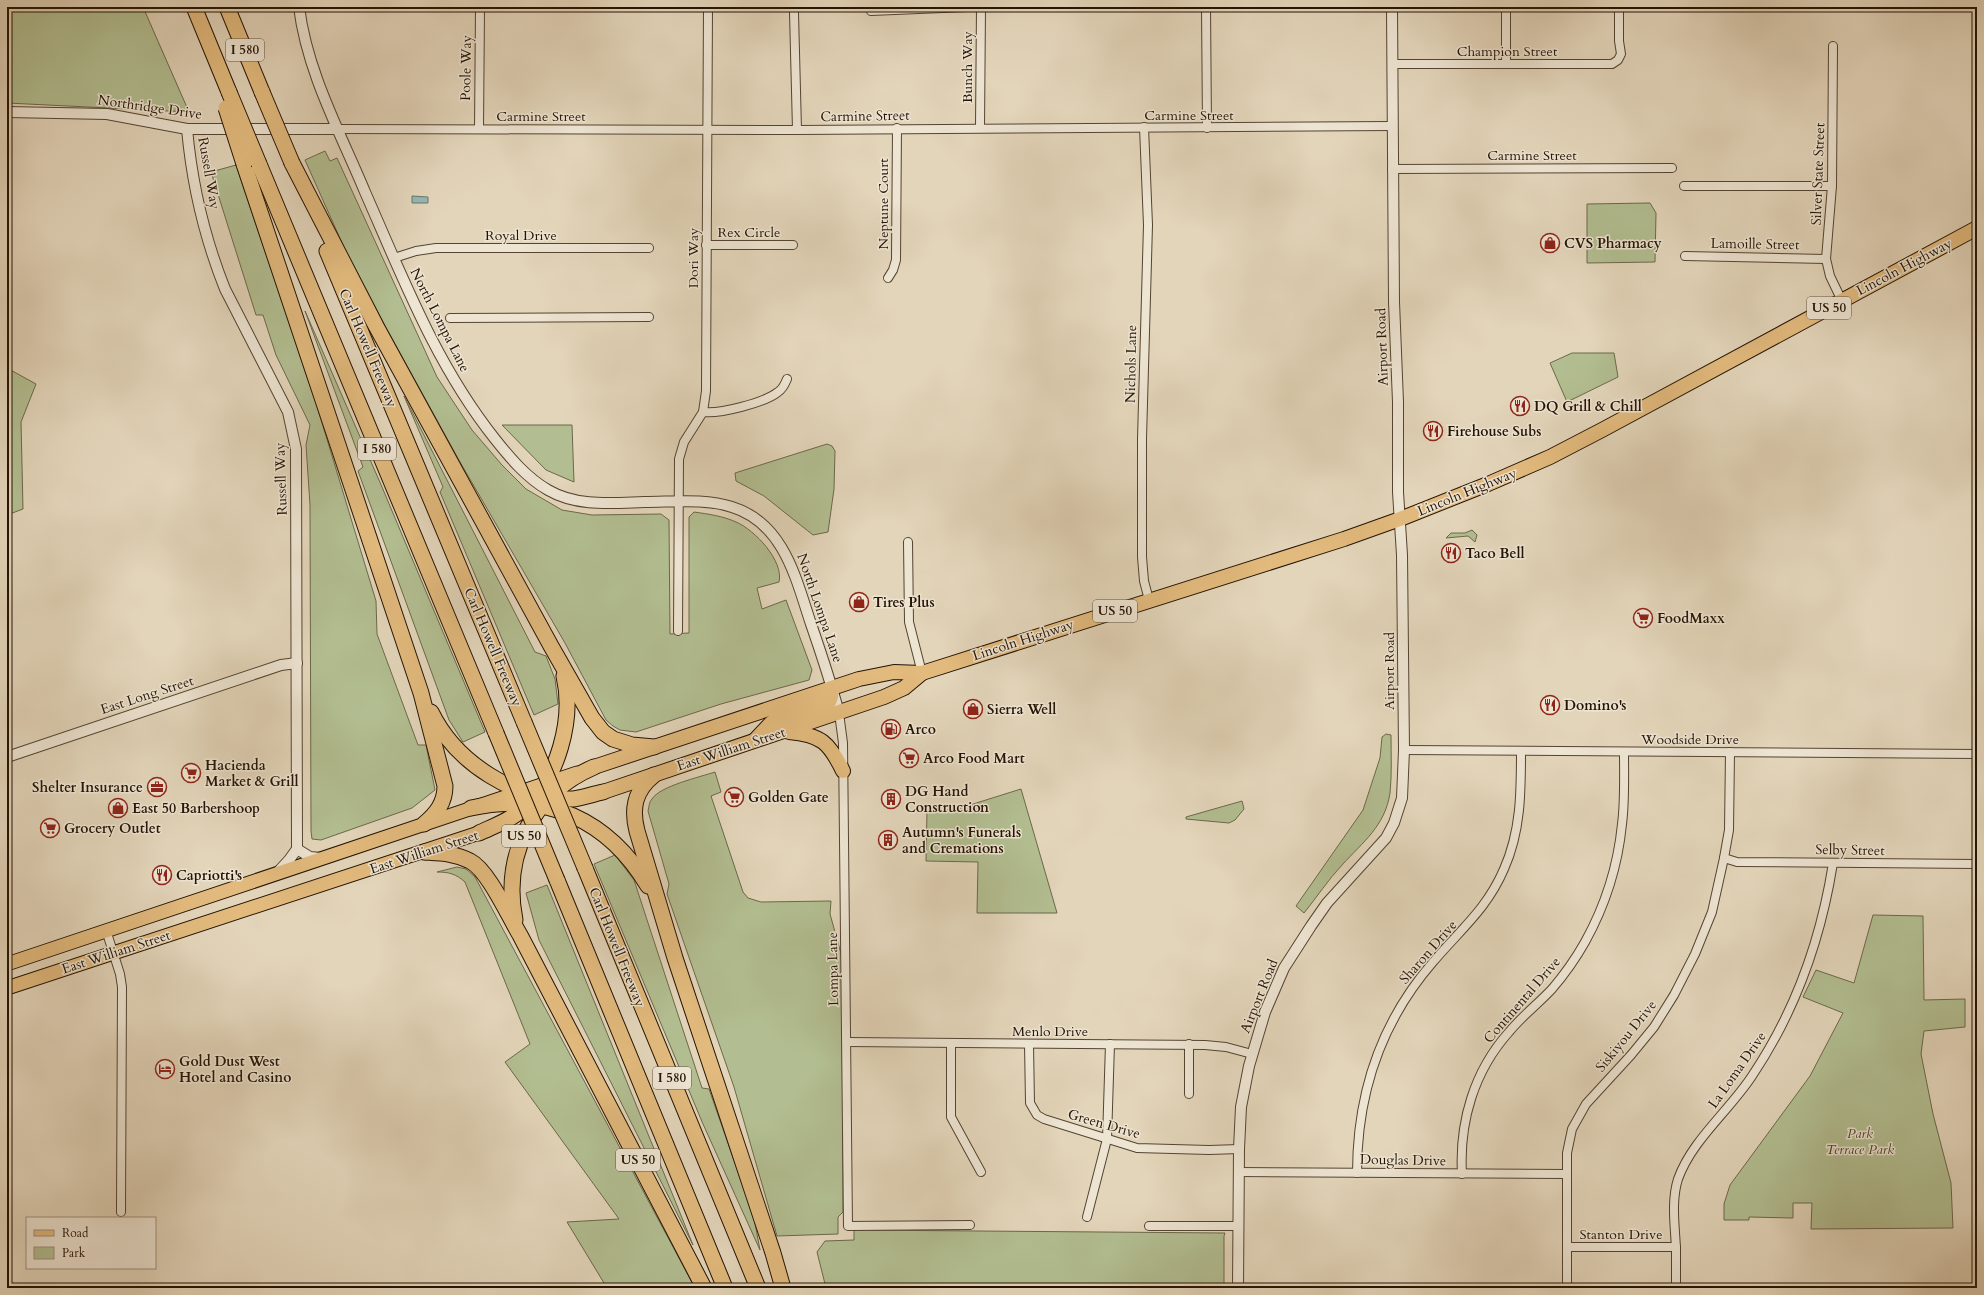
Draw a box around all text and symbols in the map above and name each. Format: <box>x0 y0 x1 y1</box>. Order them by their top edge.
street label: Bunch Way <box>958 30 977 103</box>
street label: Poole Way <box>456 34 476 101</box>
road number: I 580 <box>226 39 264 61</box>
street label: Champion Street <box>1457 42 1558 61</box>
street label: Northridge Drive <box>97 90 203 124</box>
street label: Carmine Street <box>820 106 910 126</box>
street label: Carmine Street <box>1144 106 1234 125</box>
street label: Carmine Street <box>496 107 586 126</box>
street label: Silver State Street <box>1807 122 1829 226</box>
street label: Russell Way <box>193 135 225 211</box>
street label: Carmine Street <box>1487 146 1577 165</box>
street label: Neptune Court <box>874 158 893 250</box>
street label: Rex Circle <box>718 223 780 242</box>
street label: Royal Drive <box>485 226 557 245</box>
street label: Dori Way <box>684 227 703 288</box>
shop icon: CVS Pharmacy <box>1539 232 1561 254</box>
place label: CVS Pharmacy <box>1564 234 1662 253</box>
street label: Lamoille Street <box>1710 234 1800 254</box>
street label: Lincoln Highway <box>1853 234 1956 300</box>
street label: North Lompa Lane <box>406 265 474 375</box>
street label: Carl Howell Freeway <box>334 286 402 411</box>
road number: US 50 <box>1807 297 1851 319</box>
street label: Airport Road <box>1371 307 1393 386</box>
street label: Nichols Lane <box>1121 325 1141 403</box>
restaurant icon: DQ Grill & Chill <box>1509 395 1531 417</box>
place label: DQ Grill & Chill <box>1534 397 1642 416</box>
restaurant icon: Firehouse Subs <box>1422 420 1444 442</box>
place label: Firehouse Subs <box>1447 422 1541 441</box>
road number: I 580 <box>358 438 396 460</box>
street label: Russell Way <box>270 442 292 516</box>
street label: Lincoln Highway <box>1415 463 1520 521</box>
restaurant icon: Taco Bell <box>1440 542 1462 564</box>
place label: Taco Bell <box>1465 544 1525 563</box>
street label: North Lompa Lane <box>792 551 848 665</box>
street label: Carl Howell Freeway <box>459 585 527 710</box>
shop icon: Tires Plus <box>848 591 870 613</box>
place label: Tires Plus <box>873 593 935 612</box>
road number: US 50 <box>1093 600 1137 622</box>
supermarket icon: FoodMaxx <box>1632 607 1654 629</box>
place label: FoodMaxx <box>1657 609 1725 628</box>
street label: Lincoln Highway <box>970 614 1077 665</box>
street label: Airport Road <box>1380 631 1399 710</box>
street label: East Long Street <box>98 671 197 719</box>
restaurant icon: Domino's <box>1539 694 1561 716</box>
place label: Domino's <box>1564 696 1627 715</box>
shop icon: Sierra Well <box>962 698 984 720</box>
place label: Sierra Well <box>987 700 1056 719</box>
fuel station icon: Arco <box>880 718 902 740</box>
place label: Arco <box>905 720 936 739</box>
street label: East William Street <box>674 722 788 776</box>
street label: Woodside Drive <box>1640 730 1739 749</box>
supermarket icon: Arco Food Mart <box>898 747 920 769</box>
place label: Arco Food Mart <box>923 749 1025 768</box>
place label: Hacienda Market & Grill <box>205 756 299 791</box>
supermarket icon: Hacienda Market & Grill <box>180 762 202 784</box>
office icon: Shelter Insurance <box>146 776 168 798</box>
place label: Shelter Insurance <box>32 778 143 797</box>
place label: DG Hand Construction <box>905 782 989 817</box>
supermarket icon: Golden Gate <box>723 786 745 808</box>
place label: Golden Gate <box>748 788 829 807</box>
building icon: DG Hand Construction <box>880 788 902 810</box>
shop icon: East 50 Barbershoop <box>107 797 129 819</box>
place label: East 50 Barbershoop <box>132 799 260 818</box>
supermarket icon: Grocery Outlet <box>39 817 61 839</box>
place label: Grocery Outlet <box>64 819 161 838</box>
place label: Autumn's Funerals and Cremations <box>902 823 1021 858</box>
street label: East William Street <box>367 825 481 879</box>
road number: US 50 <box>502 825 546 847</box>
building icon: Autumn's Funerals and Cremations <box>877 829 899 851</box>
street label: Selby Street <box>1815 840 1885 860</box>
restaurant icon: Capriotti's <box>151 864 173 886</box>
place label: Capriotti's <box>176 866 242 885</box>
street label: Carl Howell Freeway <box>584 884 650 1010</box>
street label: Sharon Drive <box>1395 916 1461 988</box>
street label: East William Street <box>59 925 173 979</box>
street label: Lompa Lane <box>823 932 843 1006</box>
street label: Continental Drive <box>1479 953 1565 1047</box>
street label: Airport Road <box>1236 956 1283 1036</box>
street label: Siskiyou Drive <box>1591 996 1661 1076</box>
street label: Menlo Drive <box>1012 1022 1088 1041</box>
street label: La Loma Drive <box>1703 1028 1771 1112</box>
place label: Gold Dust West Hotel and Casino <box>179 1052 292 1087</box>
hotel icon: Gold Dust West Hotel and Casino <box>154 1058 176 1080</box>
road number: I 580 <box>653 1067 691 1089</box>
street label: Green Drive <box>1066 1105 1142 1143</box>
park label: Park Terrace Park <box>1826 1124 1894 1159</box>
road number: US 50 <box>616 1149 660 1171</box>
street label: Douglas Drive <box>1360 1150 1446 1170</box>
legend <box>26 1217 156 1269</box>
text: Road <box>62 1225 89 1241</box>
street label: Stanton Drive <box>1579 1225 1663 1244</box>
text: Park <box>62 1245 86 1261</box>

